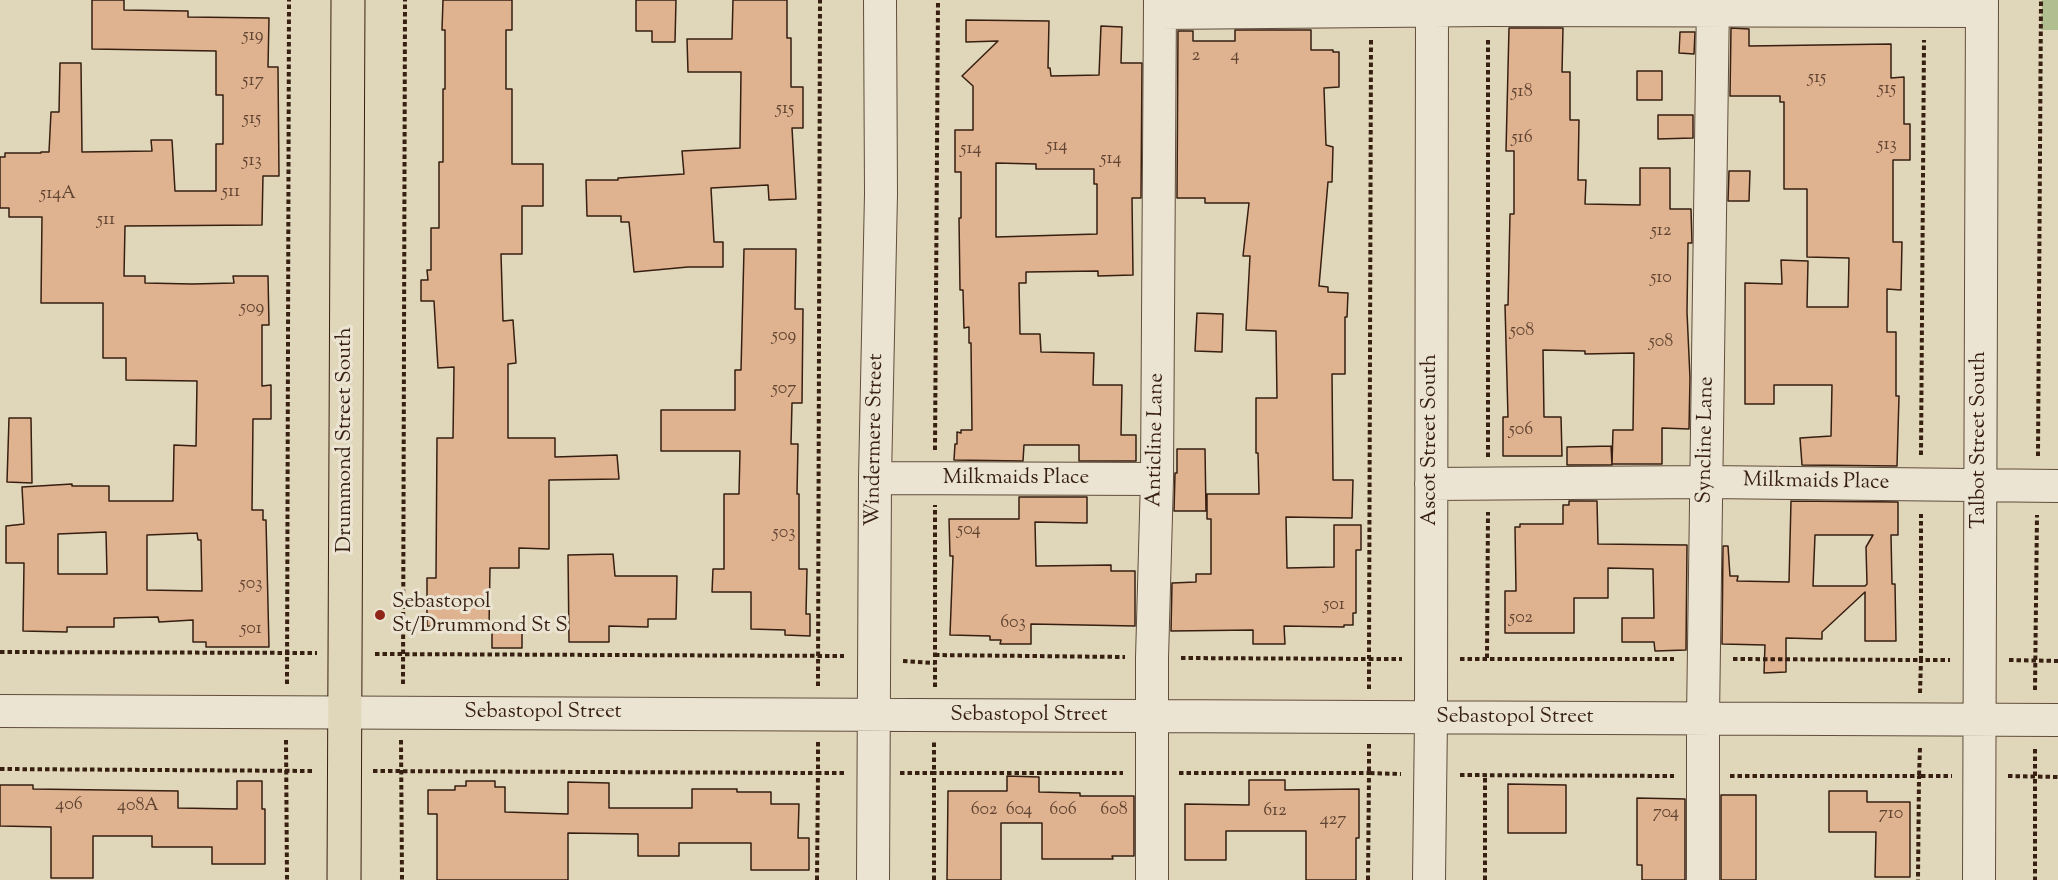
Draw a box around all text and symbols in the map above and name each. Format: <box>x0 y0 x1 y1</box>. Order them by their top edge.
house number: 519 <box>243 26 263 48</box>
house number: 2 <box>1192 46 1200 68</box>
house number: 4 <box>1230 46 1240 68</box>
house number: 515 <box>1808 68 1826 90</box>
house number: 517 <box>242 71 264 93</box>
house number: 515 <box>1878 79 1896 101</box>
house number: 518 <box>1511 82 1533 104</box>
house number: 515 <box>776 99 794 121</box>
house number: 515 <box>243 109 261 131</box>
house number: 516 <box>1511 128 1533 150</box>
house number: 513 <box>1877 135 1897 157</box>
house number: 514 <box>1046 136 1068 158</box>
house number: 514 <box>960 139 982 161</box>
house number: 514 <box>1100 149 1122 171</box>
house number: 513 <box>242 151 262 173</box>
house number: 511 <box>222 182 240 204</box>
house number: 514A <box>40 184 76 206</box>
house number: 511 <box>97 210 115 232</box>
house number: 512 <box>1651 221 1671 243</box>
house number: 510 <box>1650 268 1672 290</box>
house number: 509 <box>240 298 264 320</box>
house number: 508 <box>1510 321 1534 343</box>
house number: 509 <box>772 326 796 348</box>
street label: Drummond Street South <box>333 327 359 553</box>
house number: 508 <box>1649 332 1673 354</box>
street label: Talbot Street South <box>1967 351 1993 529</box>
street label: Windermere Street <box>862 353 890 527</box>
street label: Ascot Street South <box>1418 354 1444 526</box>
street label: Anticline Lane <box>1143 373 1171 507</box>
street label: Syncline Lane <box>1693 376 1721 504</box>
house number: 507 <box>772 379 796 401</box>
house number: 506 <box>1509 420 1533 442</box>
street label: Milkmaids Place <box>943 466 1089 492</box>
street label: Milkmaids Place <box>1742 469 1890 497</box>
house number: 504 <box>957 520 981 542</box>
house number: 503 <box>773 523 795 545</box>
house number: 503 <box>240 574 262 596</box>
place label: Sebastopol St/Drummond St S <box>392 590 568 640</box>
house number: 501 <box>1323 595 1345 617</box>
marker: Sebastopol St/Drummond St S <box>373 608 387 622</box>
house number: 502 <box>1509 608 1533 630</box>
house number: 603 <box>1000 613 1026 635</box>
house number: 501 <box>240 619 262 641</box>
street label: Sebastopol Street <box>464 700 622 726</box>
street label: Sebastopol Street <box>950 703 1108 729</box>
street label: Sebastopol Street <box>1436 705 1594 731</box>
house number: 406 <box>55 795 83 817</box>
house number: 408A <box>117 796 159 818</box>
house number: 602 <box>971 800 997 822</box>
house number: 604 <box>1006 800 1032 822</box>
house number: 606 <box>1049 800 1077 822</box>
house number: 608 <box>1100 800 1128 822</box>
house number: 612 <box>1263 801 1287 823</box>
house number: 704 <box>1653 803 1679 825</box>
house number: 710 <box>1879 804 1903 826</box>
house number: 427 <box>1320 810 1346 832</box>

